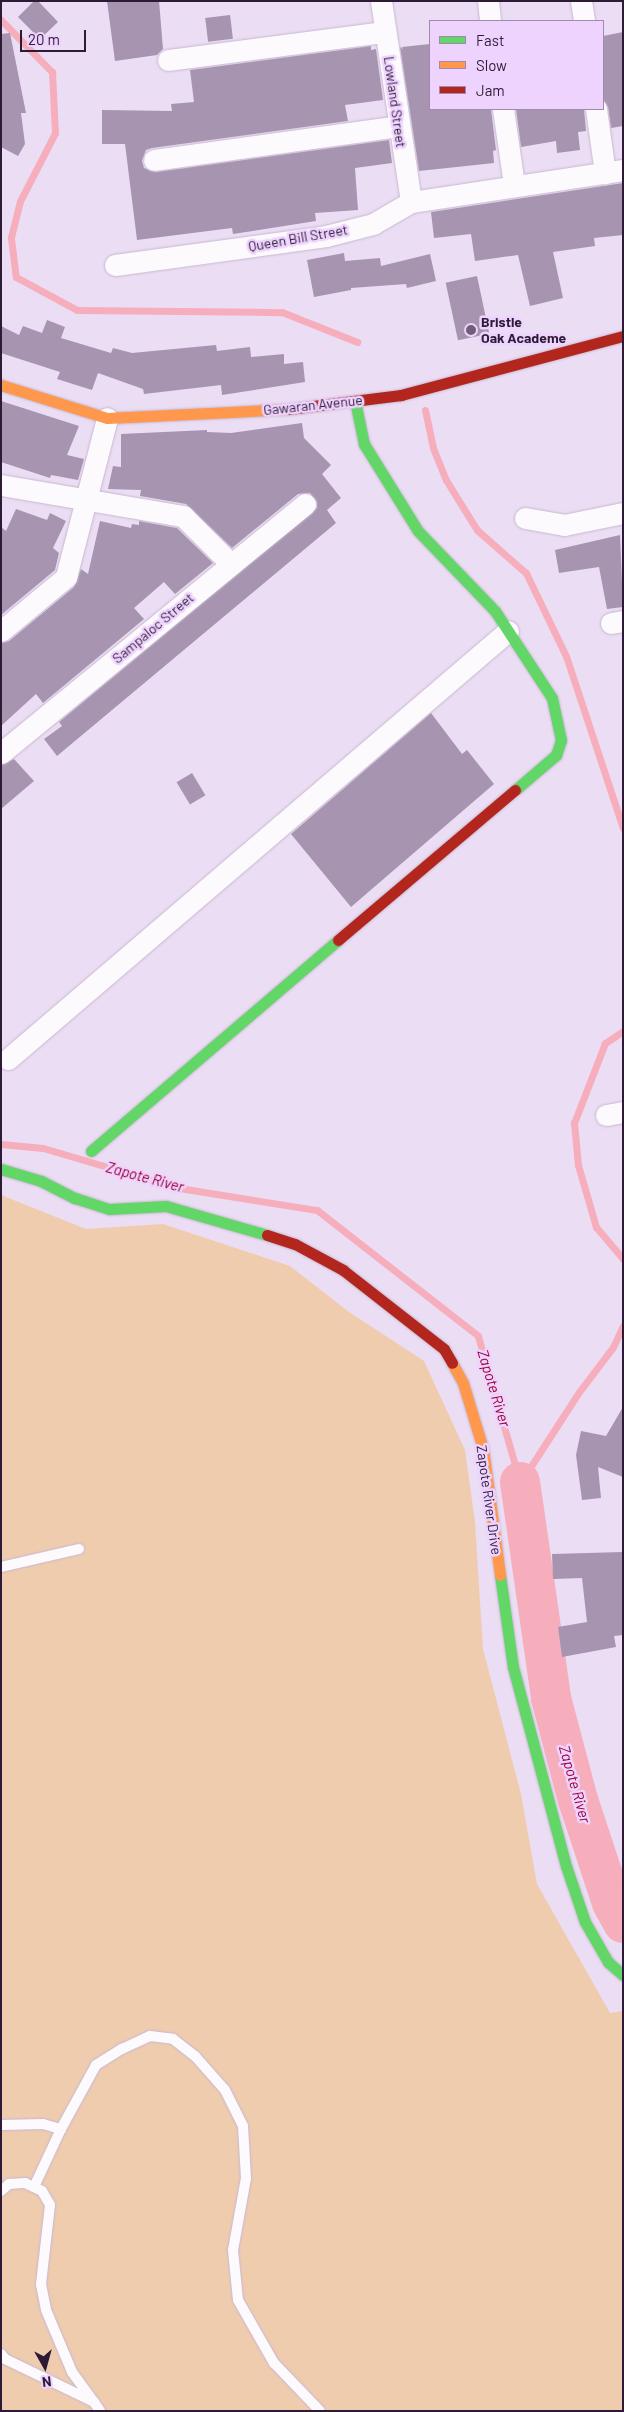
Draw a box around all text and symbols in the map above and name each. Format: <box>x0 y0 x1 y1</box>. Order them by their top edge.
scale bar <box>22 20 89 52</box>
legend <box>429 20 604 110</box>
text: 20 m <box>28 30 60 48</box>
text: Fast <box>476 31 504 49</box>
street label: Lowland Street <box>380 55 410 149</box>
text: Slow <box>476 56 507 74</box>
text: Jam <box>476 81 505 99</box>
street label: Queen Bill Street <box>247 221 349 255</box>
place label: Bristle Oak Academe <box>481 314 566 347</box>
marker: Bristle Oak Academe <box>465 324 477 336</box>
street label: Gawaran Avenue <box>263 391 363 419</box>
street label: Sampaloc Street <box>109 589 197 667</box>
water label: Zapote River <box>104 1158 186 1196</box>
water label: Zapote River <box>474 1347 514 1429</box>
street label: Zapote River Drive <box>473 1444 505 1556</box>
water label: Zapote River <box>555 1743 595 1825</box>
north arrow <box>20 2342 70 2392</box>
text: N <box>41 2373 53 2391</box>

